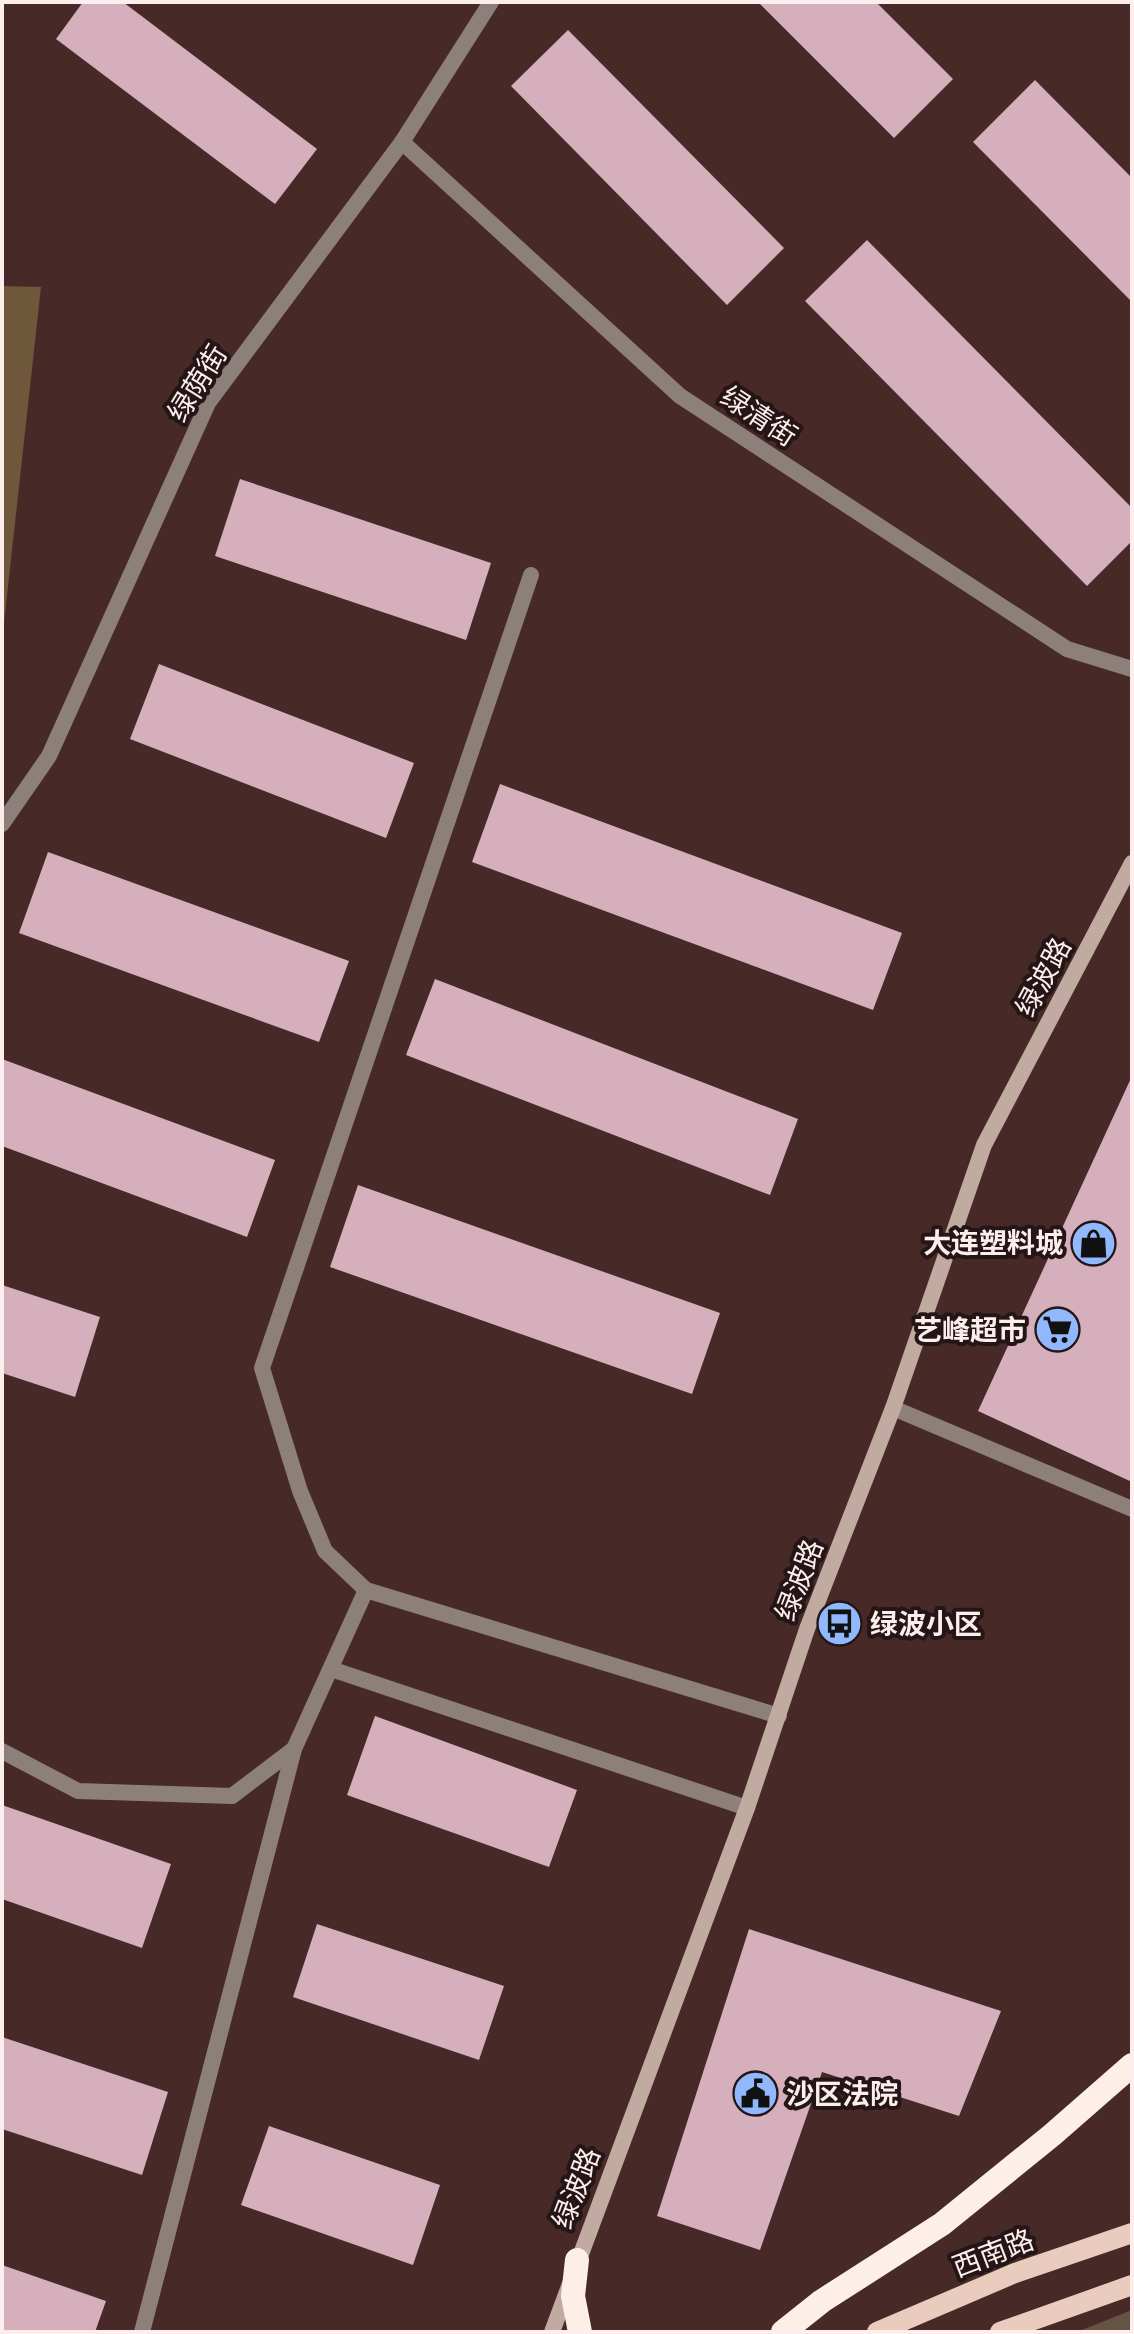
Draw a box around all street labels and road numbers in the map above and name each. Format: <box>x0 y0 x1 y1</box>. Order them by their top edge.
street label: 绿荫街 <box>162 339 237 430</box>
street label: 绿清街 <box>712 381 802 456</box>
street label: 绿波路 <box>1010 933 1081 1024</box>
street label: 绿波路 <box>770 1535 834 1627</box>
street label: 绿波路 <box>547 2143 611 2235</box>
street label: 西南路 <box>948 2224 1040 2288</box>

